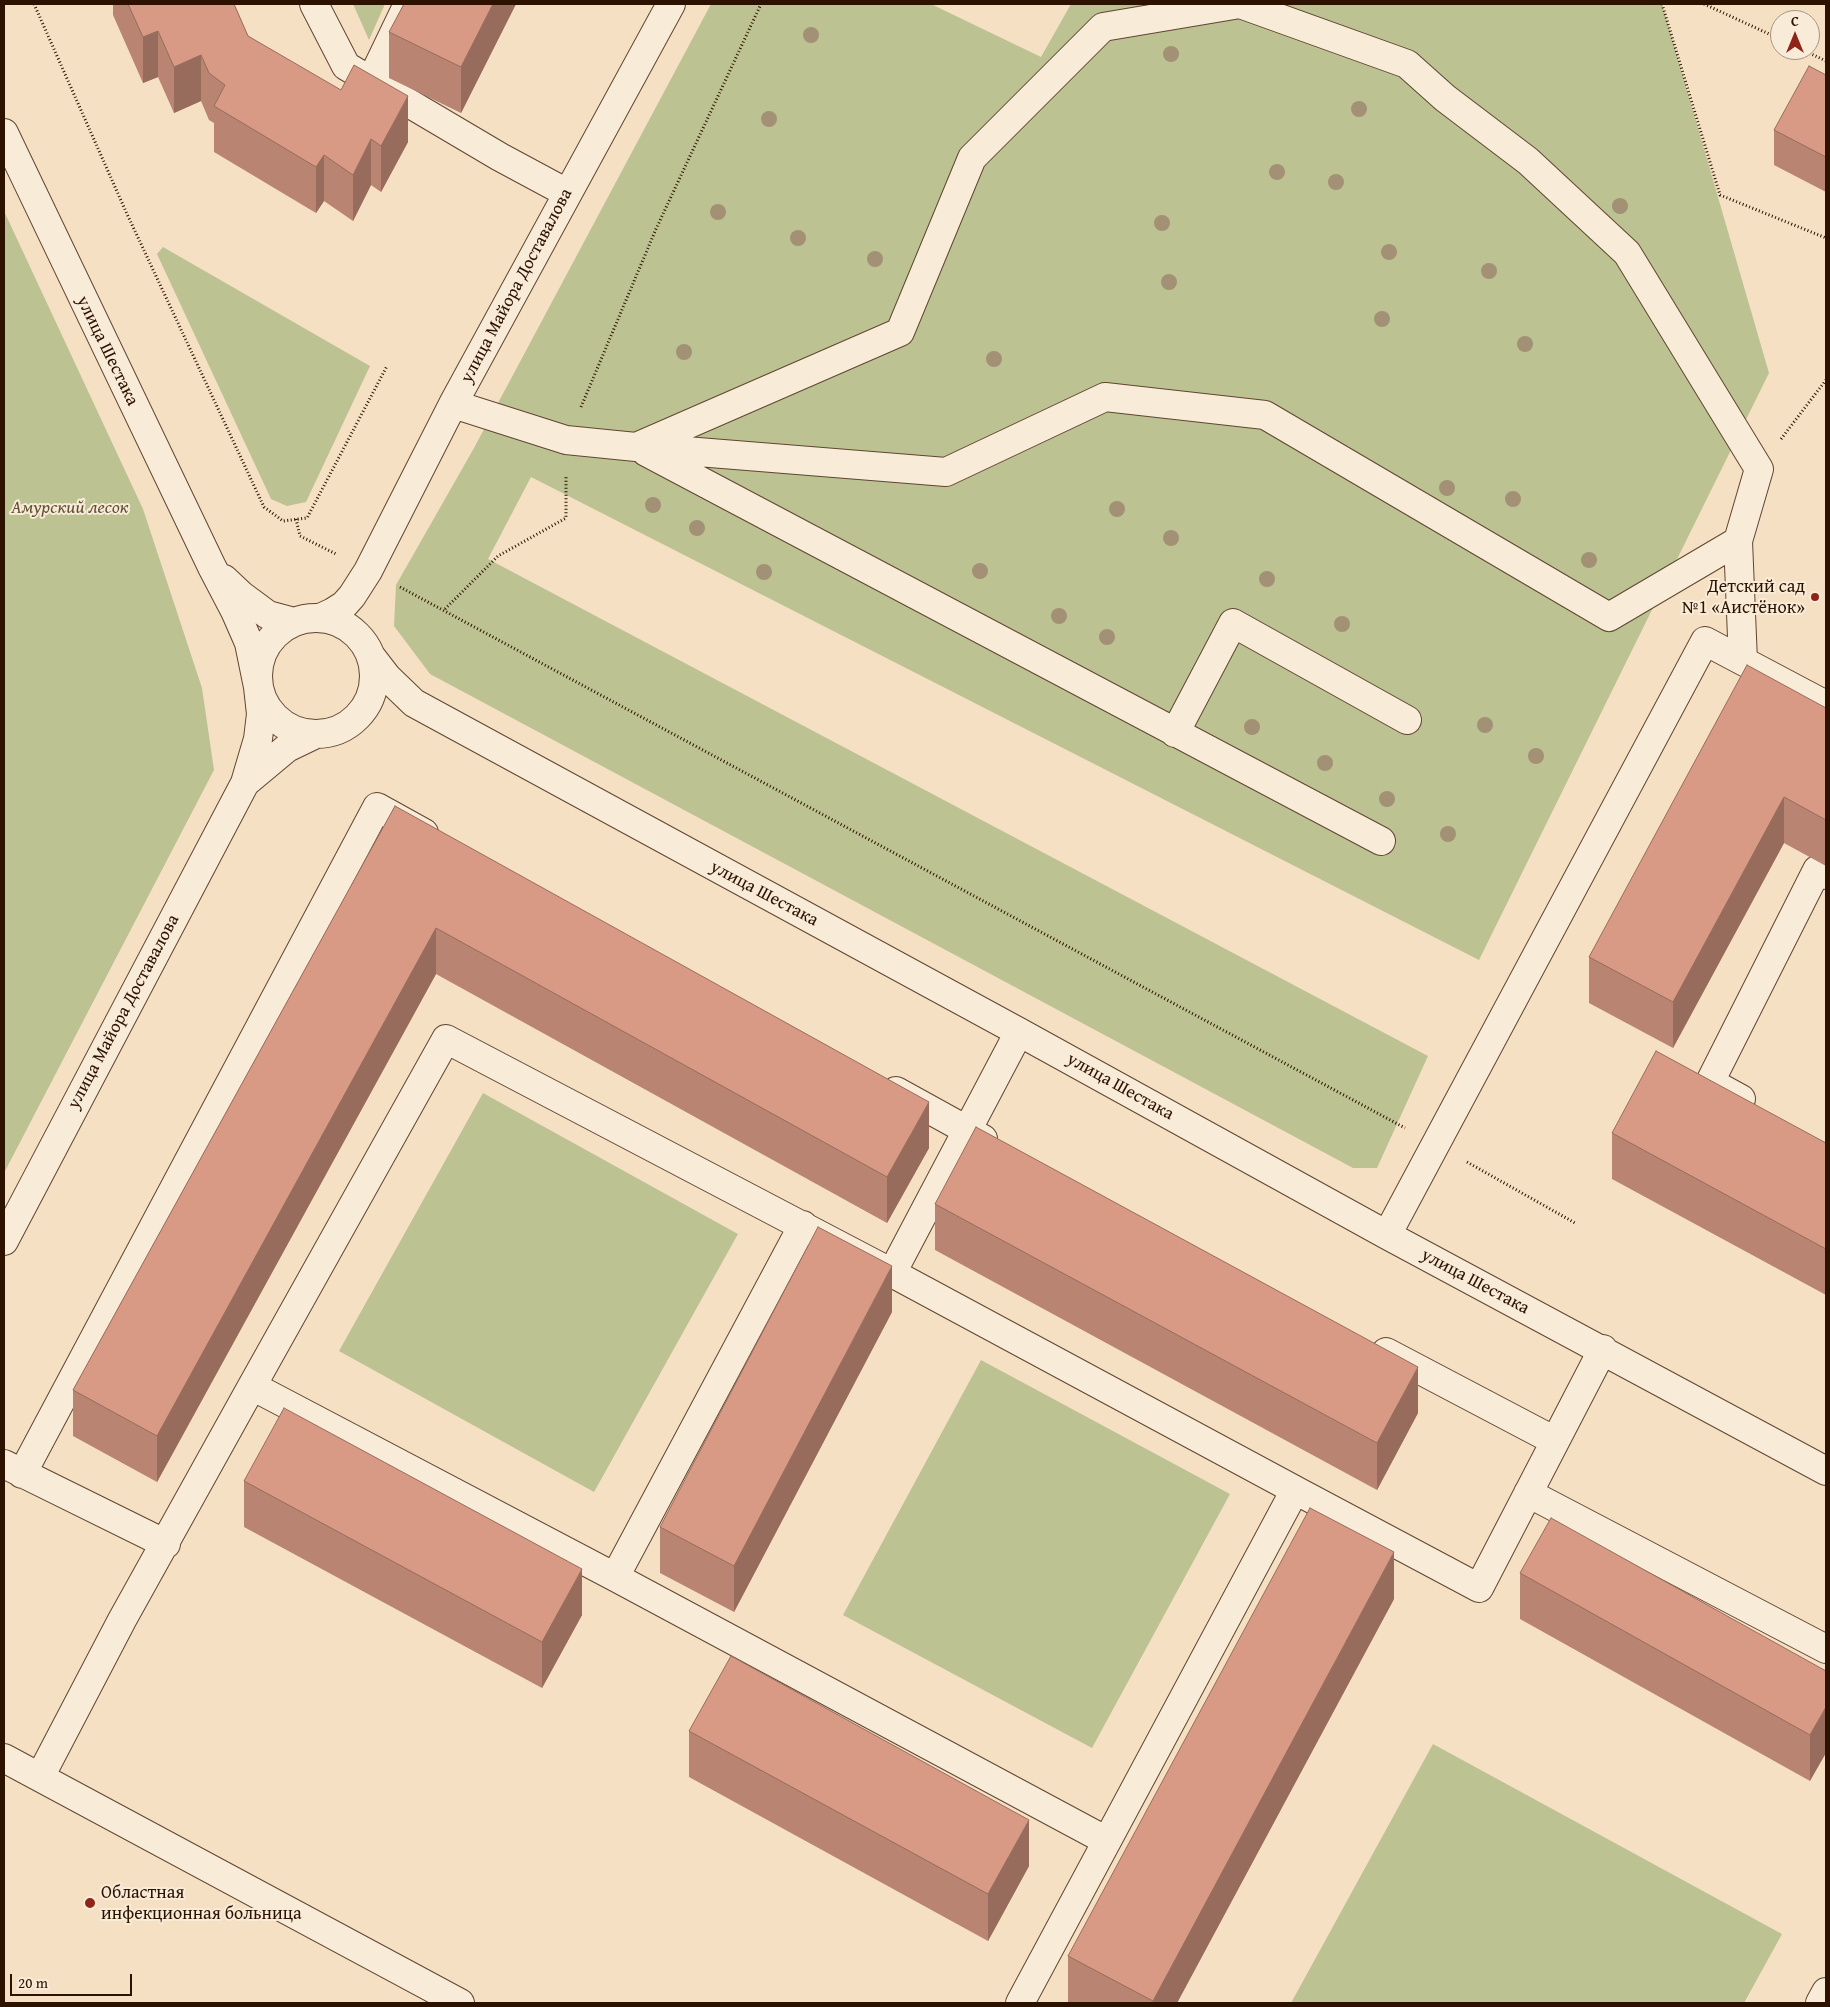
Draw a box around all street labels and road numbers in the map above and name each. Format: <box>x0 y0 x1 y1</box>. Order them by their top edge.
street label: улица Майора Доставалова <box>457 185 577 387</box>
street label: улица Шестака <box>71 293 143 409</box>
street label: улица Шестака <box>706 856 822 932</box>
street label: улица Майора Доставалова <box>64 911 184 1113</box>
street label: улица Шестака <box>1063 1049 1177 1125</box>
street label: улица Шестака <box>1417 1244 1533 1320</box>

